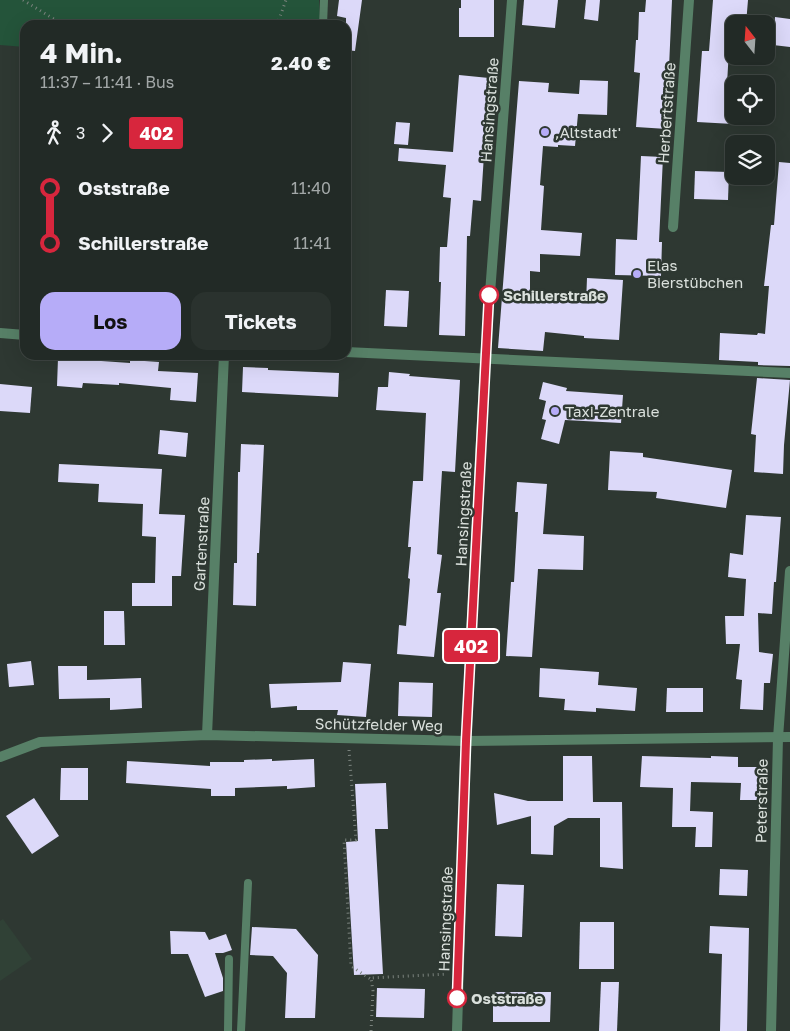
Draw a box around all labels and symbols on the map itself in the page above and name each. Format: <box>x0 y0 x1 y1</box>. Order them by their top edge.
north arrow <box>725 15 775 65</box>
street label: Hansingstraße <box>476 57 502 163</box>
street label: Herbertstraße <box>653 61 679 164</box>
place label: ,Altstadt' <box>555 123 621 141</box>
marker: ,Altstadt' <box>539 126 551 138</box>
place label: Elas Bierstübchen <box>647 256 743 291</box>
marker: Elas Bierstübchen <box>631 268 643 280</box>
marker: Schillerstraße <box>479 285 499 305</box>
place label: Schillerstraße <box>503 286 606 304</box>
place label: Taxi-Zentrale <box>565 402 660 420</box>
marker: Taxi-Zentrale <box>549 405 561 417</box>
street label: Hansingstraße <box>451 461 475 567</box>
street label: Gartenstraße <box>190 496 212 592</box>
line badge: 402 <box>442 630 500 662</box>
street label: Schützfelder Weg <box>315 714 443 734</box>
street label: Peterstraße <box>751 758 771 843</box>
street label: Hansingstraße <box>434 866 456 972</box>
marker: Oststraße <box>447 988 467 1008</box>
place label: Oststraße <box>471 989 543 1007</box>

